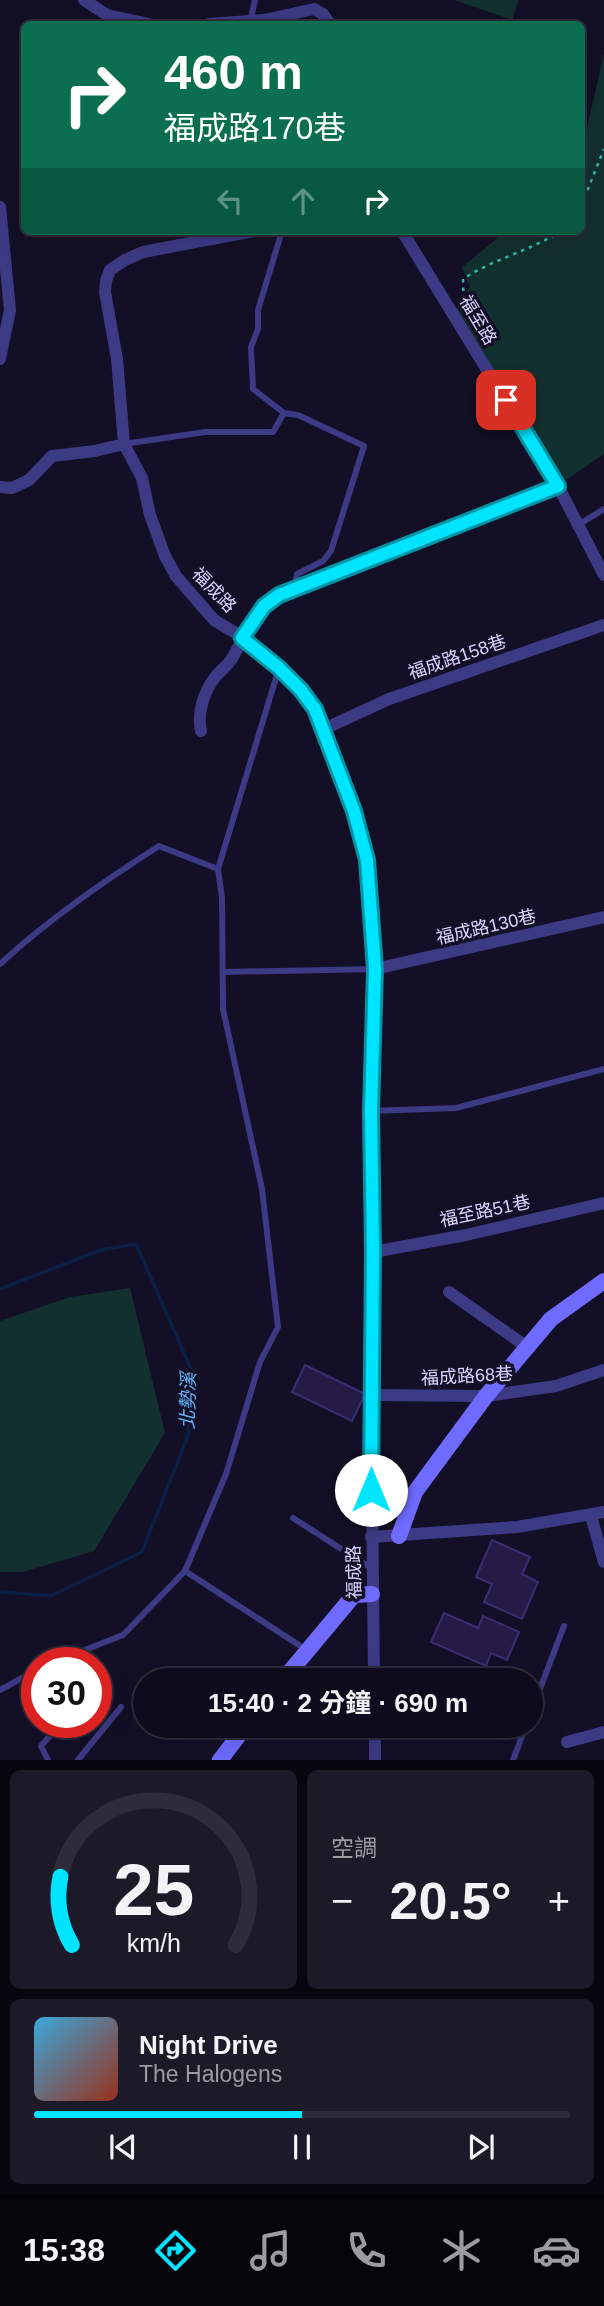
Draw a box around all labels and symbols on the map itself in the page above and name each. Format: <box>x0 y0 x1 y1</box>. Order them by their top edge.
street label: 福至路 <box>456 292 500 348</box>
pin <box>476 370 536 430</box>
street label: 福成路 <box>188 564 240 616</box>
street label: 福成路158巷 <box>406 631 508 683</box>
street label: 福成路130巷 <box>434 906 538 948</box>
street label: 福至路51巷 <box>438 1192 532 1230</box>
street label: 福成路68巷 <box>421 1364 513 1388</box>
water label: 北勢溪 <box>177 1369 199 1430</box>
position arrow <box>334 1453 408 1527</box>
street label: 福成路 <box>344 1545 364 1599</box>
speed limit sign: 30 <box>21 1647 112 1738</box>

